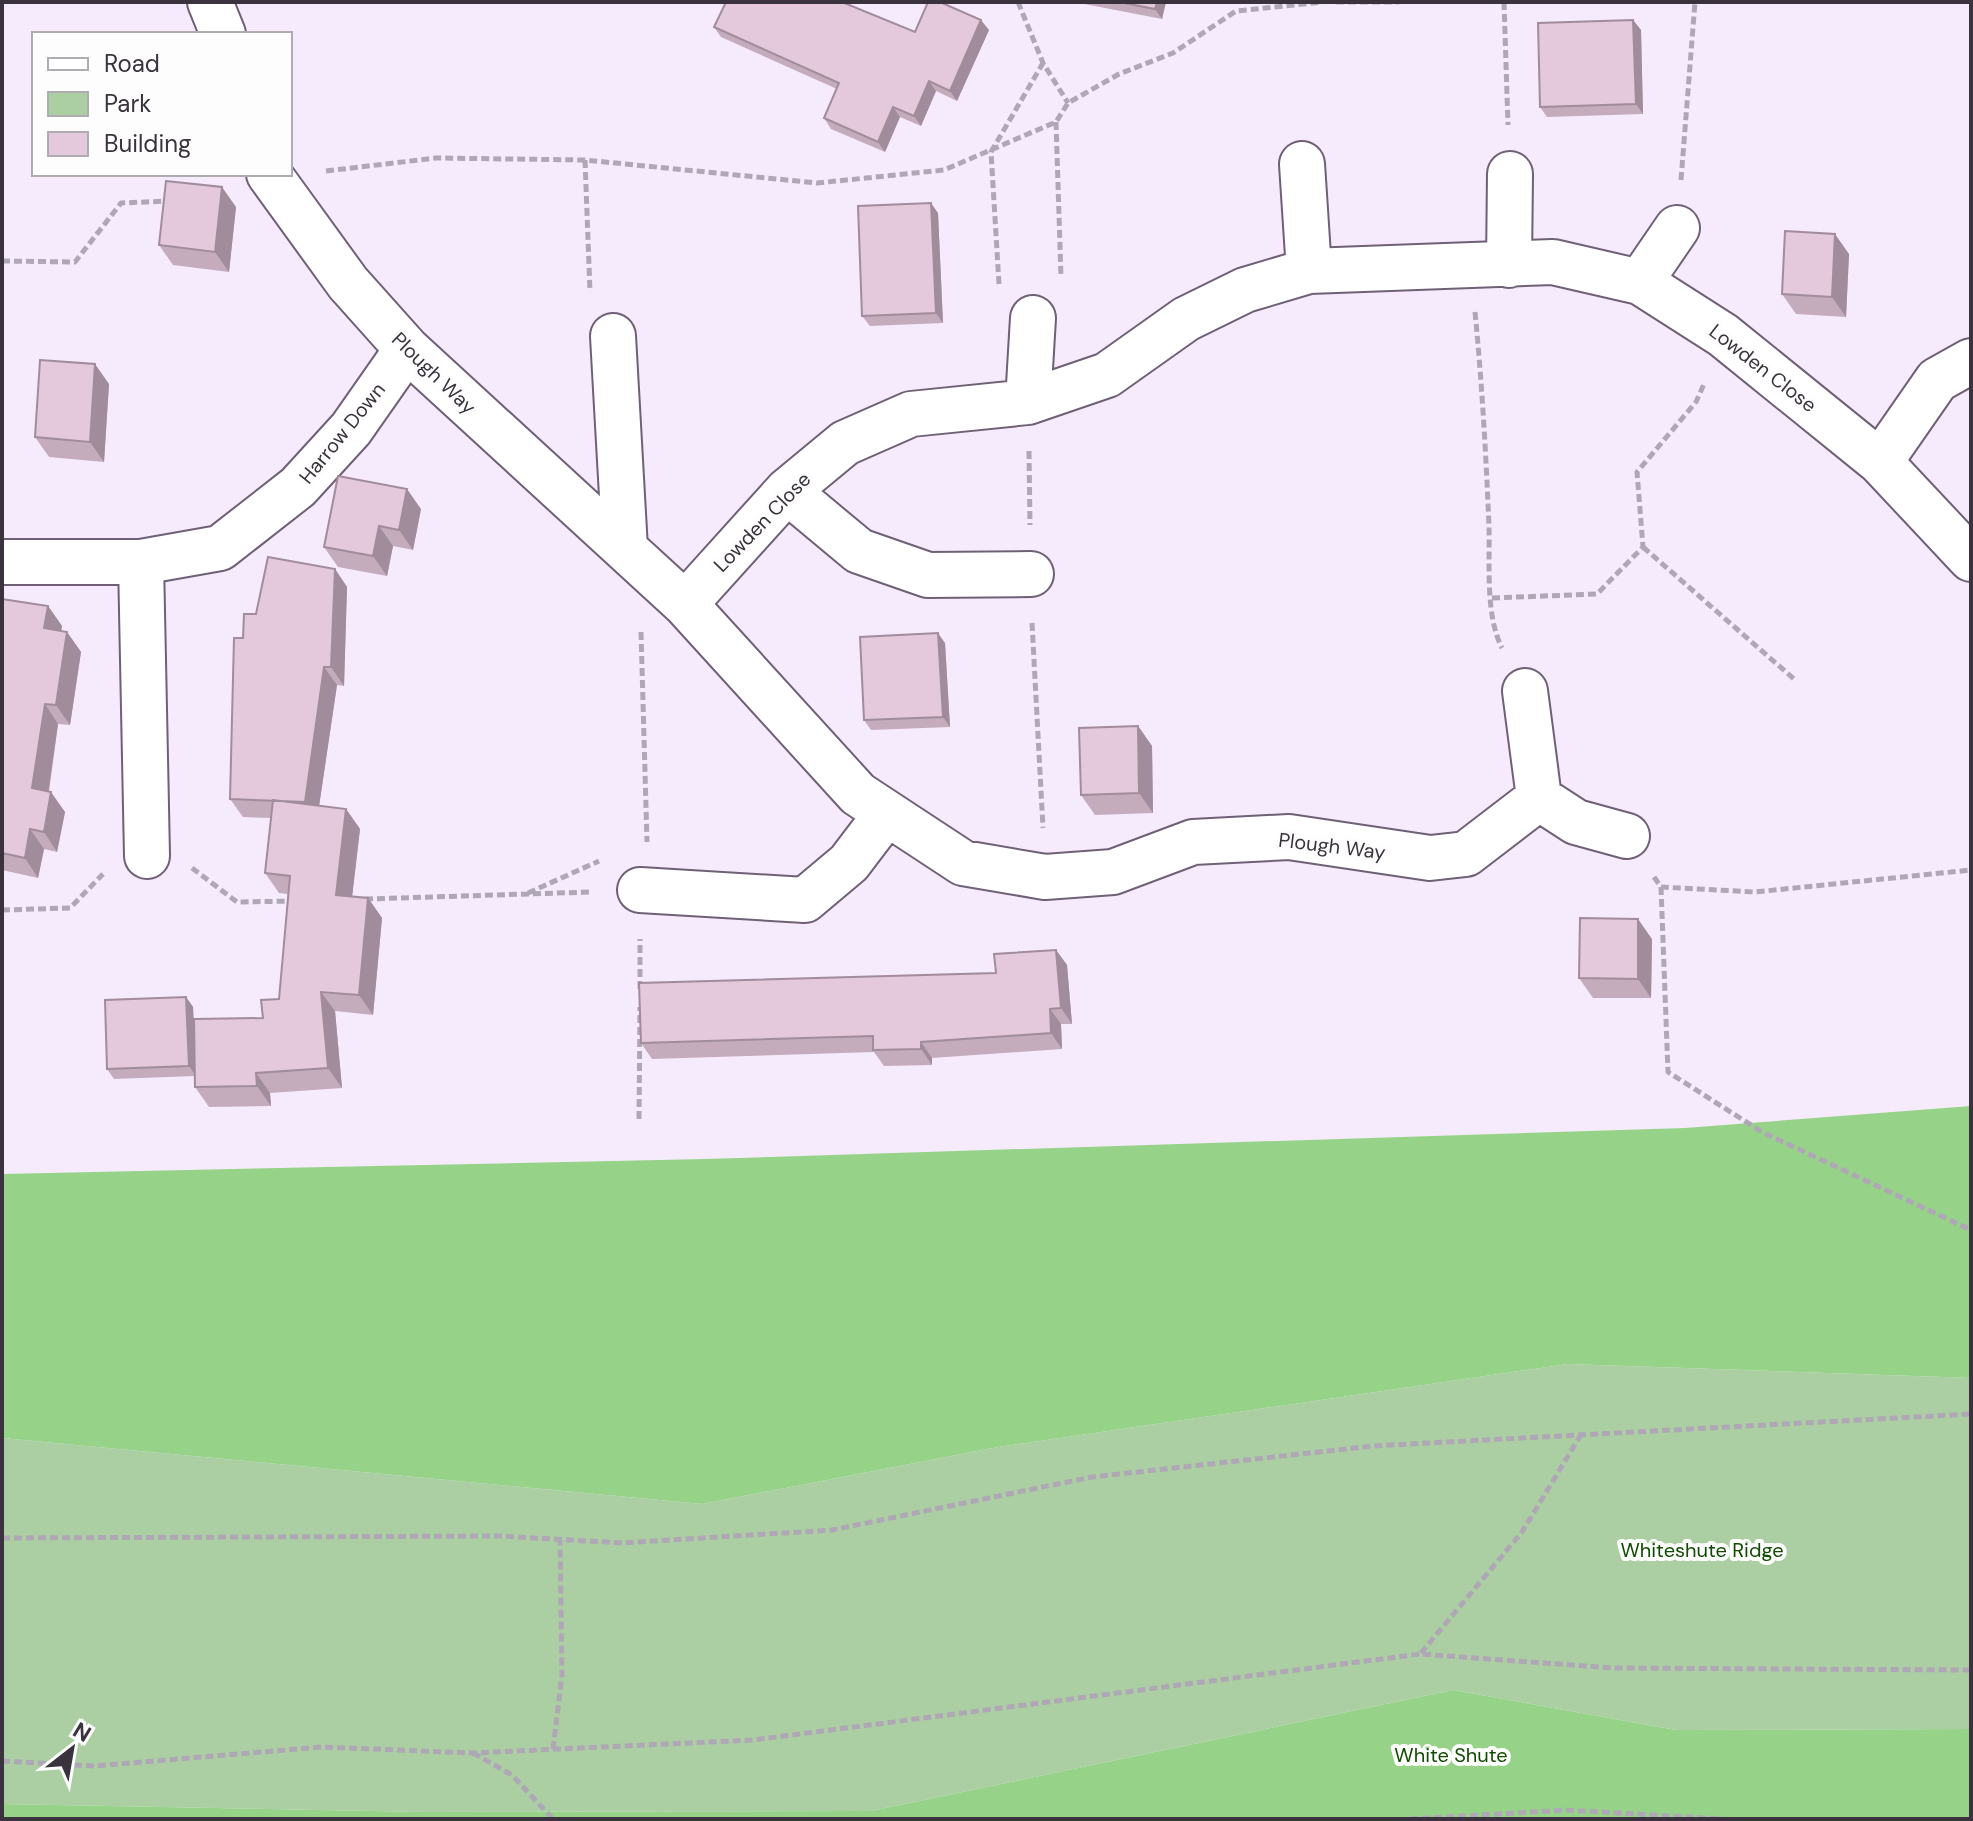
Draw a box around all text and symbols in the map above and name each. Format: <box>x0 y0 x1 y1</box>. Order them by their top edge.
legend <box>32 32 292 176</box>
text: Road <box>104 48 160 79</box>
text: Park <box>104 88 151 119</box>
text: Building <box>104 128 191 159</box>
street label: Lowden Close <box>1704 318 1822 418</box>
street label: Plough Way <box>386 326 482 420</box>
street label: Harrow Down <box>293 377 391 489</box>
street label: Lowden Close <box>708 466 816 578</box>
street label: Plough Way <box>1277 827 1387 865</box>
park label: Whiteshute Ridge <box>1620 1537 1784 1563</box>
north arrow <box>32 1709 112 1789</box>
text: N <box>68 1716 96 1749</box>
park label: White Shute <box>1394 1742 1508 1768</box>

